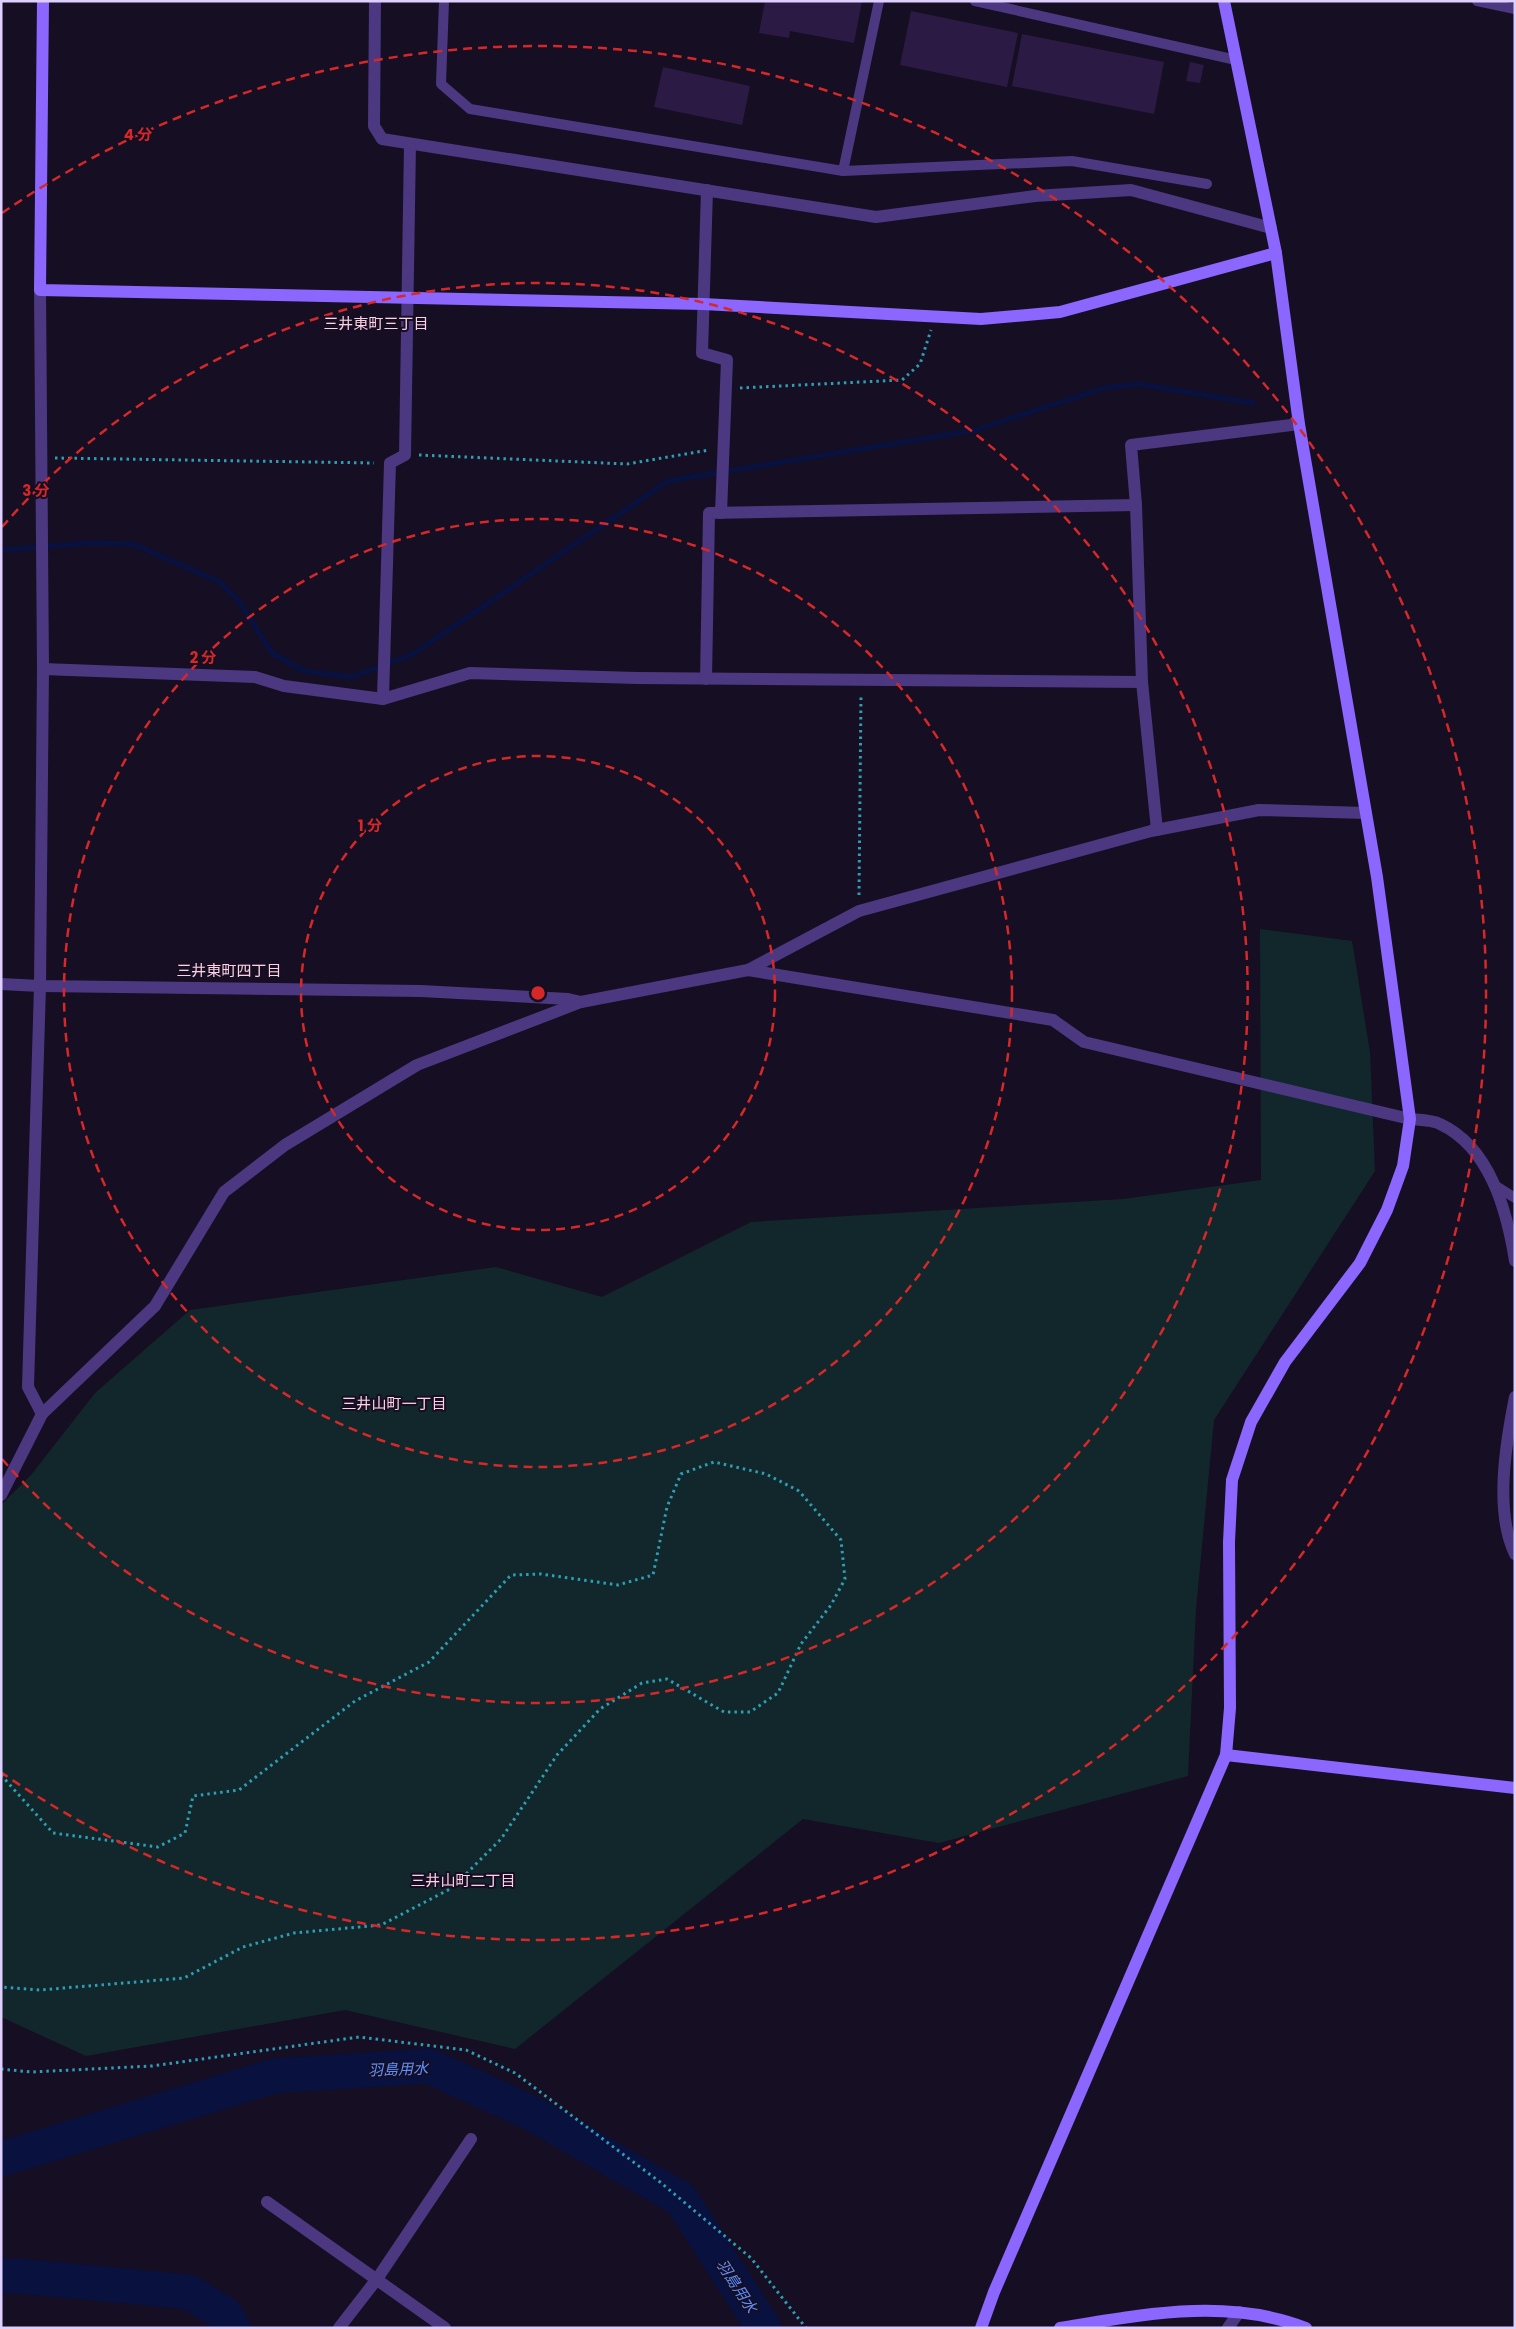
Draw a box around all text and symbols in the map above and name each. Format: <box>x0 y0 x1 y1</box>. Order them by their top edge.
text: 4 分 <box>124 124 152 145</box>
district label: 三井東町三丁目 <box>323 313 429 334</box>
text: 3 分 <box>22 480 50 501</box>
text: 2 分 <box>190 647 216 668</box>
text: 1 分 <box>358 815 382 836</box>
district label: 三井東町四丁目 <box>176 960 282 981</box>
centre of rings <box>529 984 547 1002</box>
district label: 三井山町一丁目 <box>341 1393 447 1414</box>
district label: 三井山町二丁目 <box>410 1870 516 1891</box>
water label: 羽島用水 <box>368 2057 430 2081</box>
water label: 羽島用水 <box>712 2255 763 2319</box>

